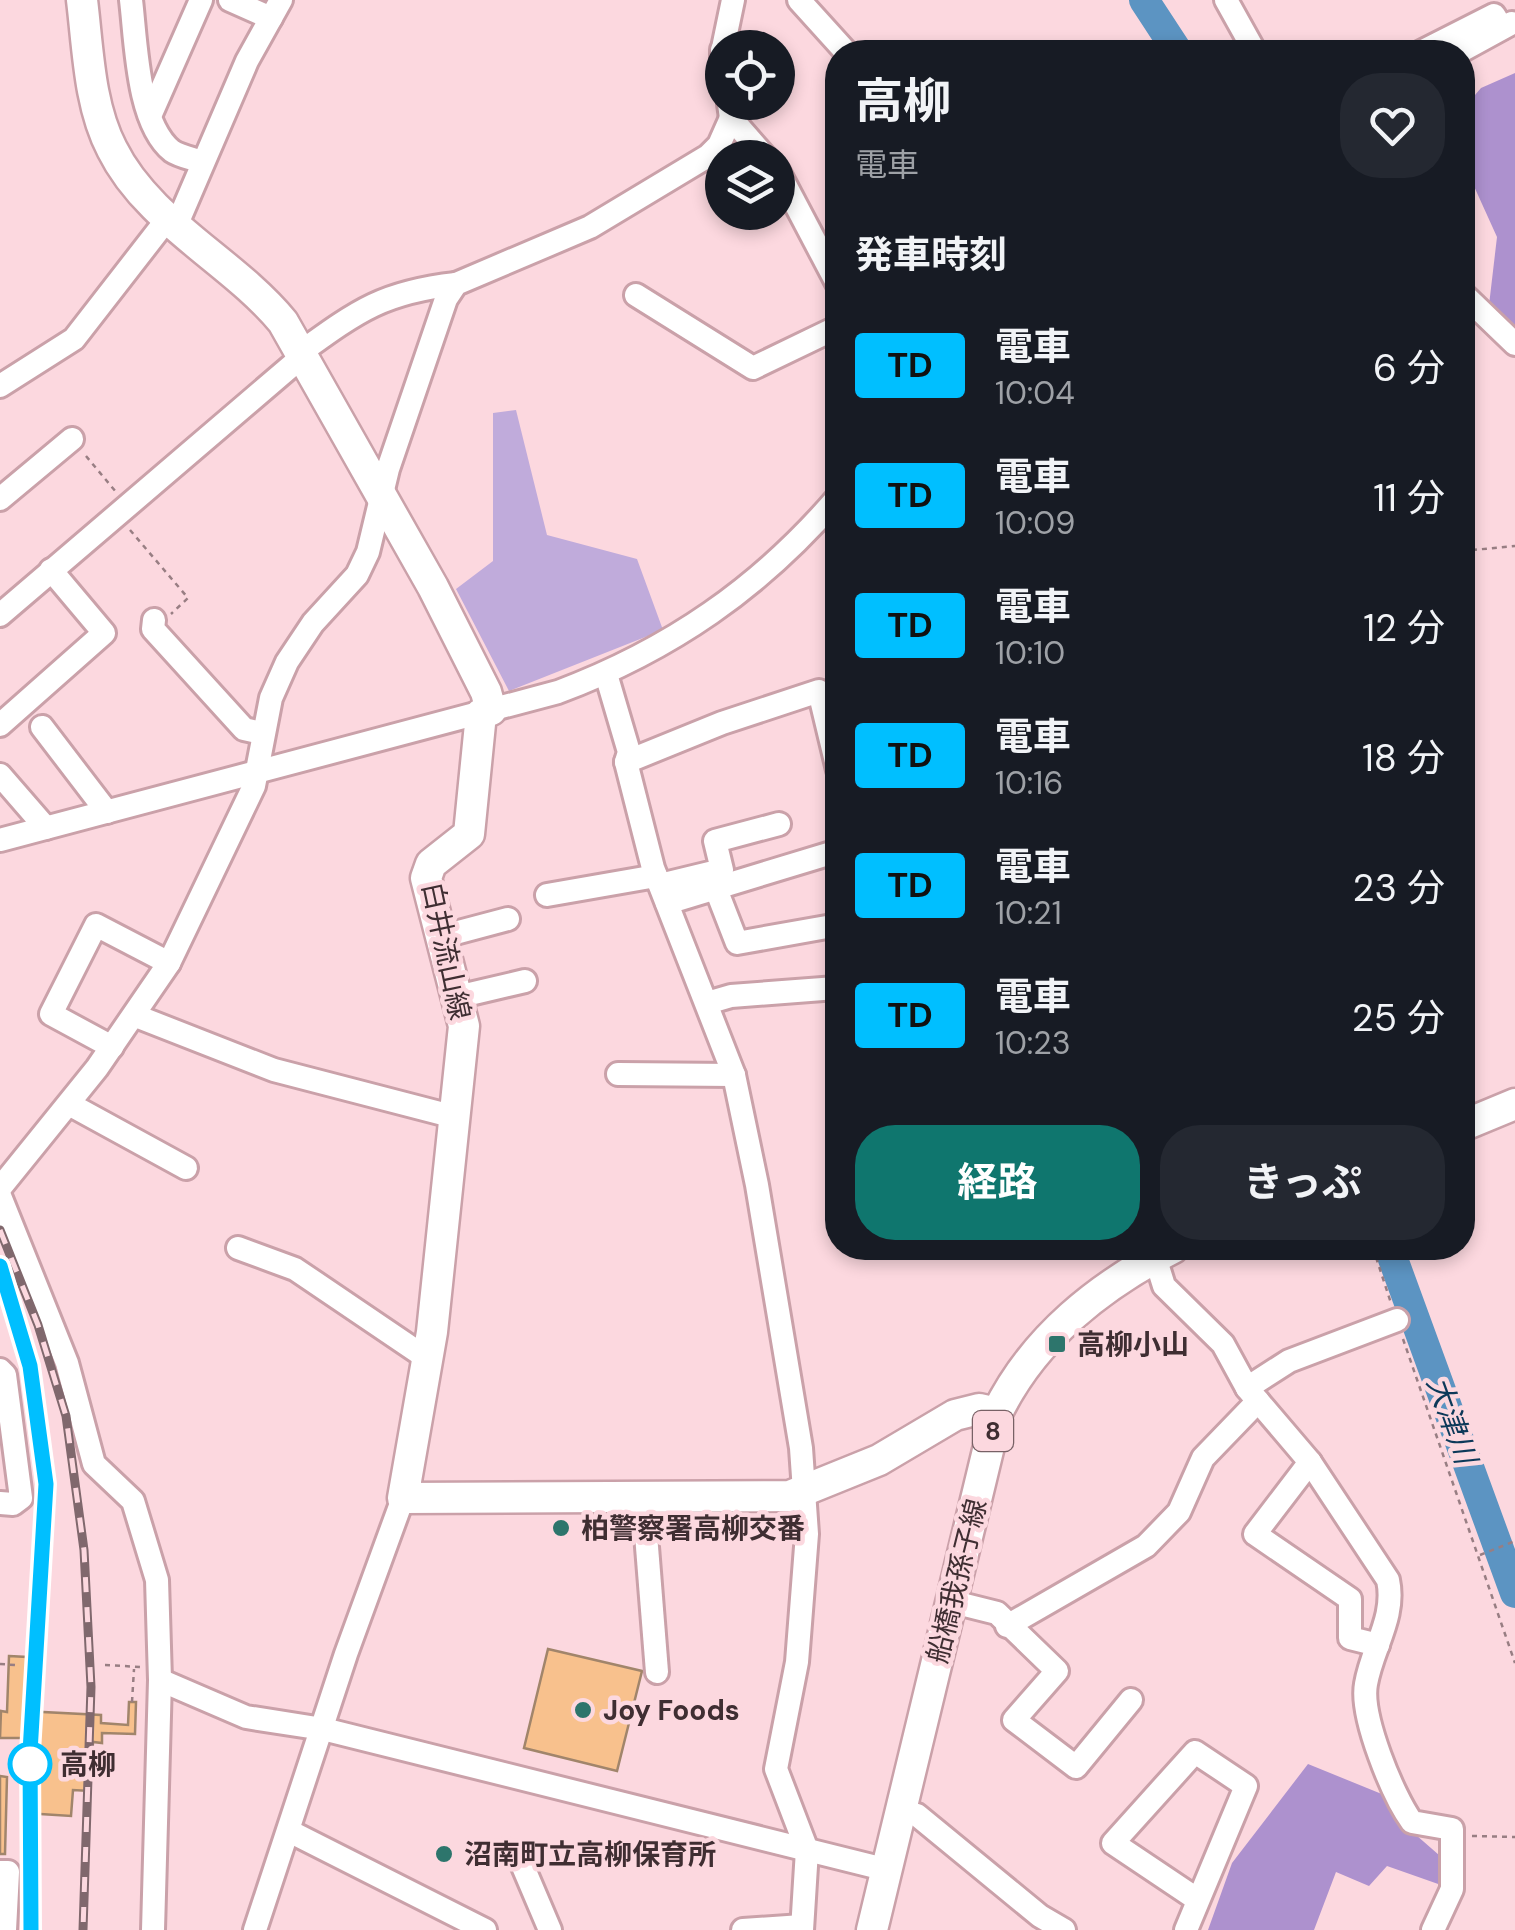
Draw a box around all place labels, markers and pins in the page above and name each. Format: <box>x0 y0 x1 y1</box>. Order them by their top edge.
place label: 高柳小山 <box>1077 1326 1189 1363</box>
marker: 高柳小山 <box>1046 1333 1068 1355</box>
place label: 柏警察署高柳交番 <box>581 1510 805 1547</box>
marker: 柏警察署高柳交番 <box>550 1517 572 1539</box>
place label: Joy Foods <box>603 1692 740 1729</box>
marker: Joy Foods <box>572 1699 594 1721</box>
marker: 高柳 <box>9 1743 51 1785</box>
place label: 高柳 <box>60 1746 116 1783</box>
place label: 沼南町立高柳保育所 <box>464 1836 716 1873</box>
marker: 沼南町立高柳保育所 <box>433 1843 455 1865</box>

